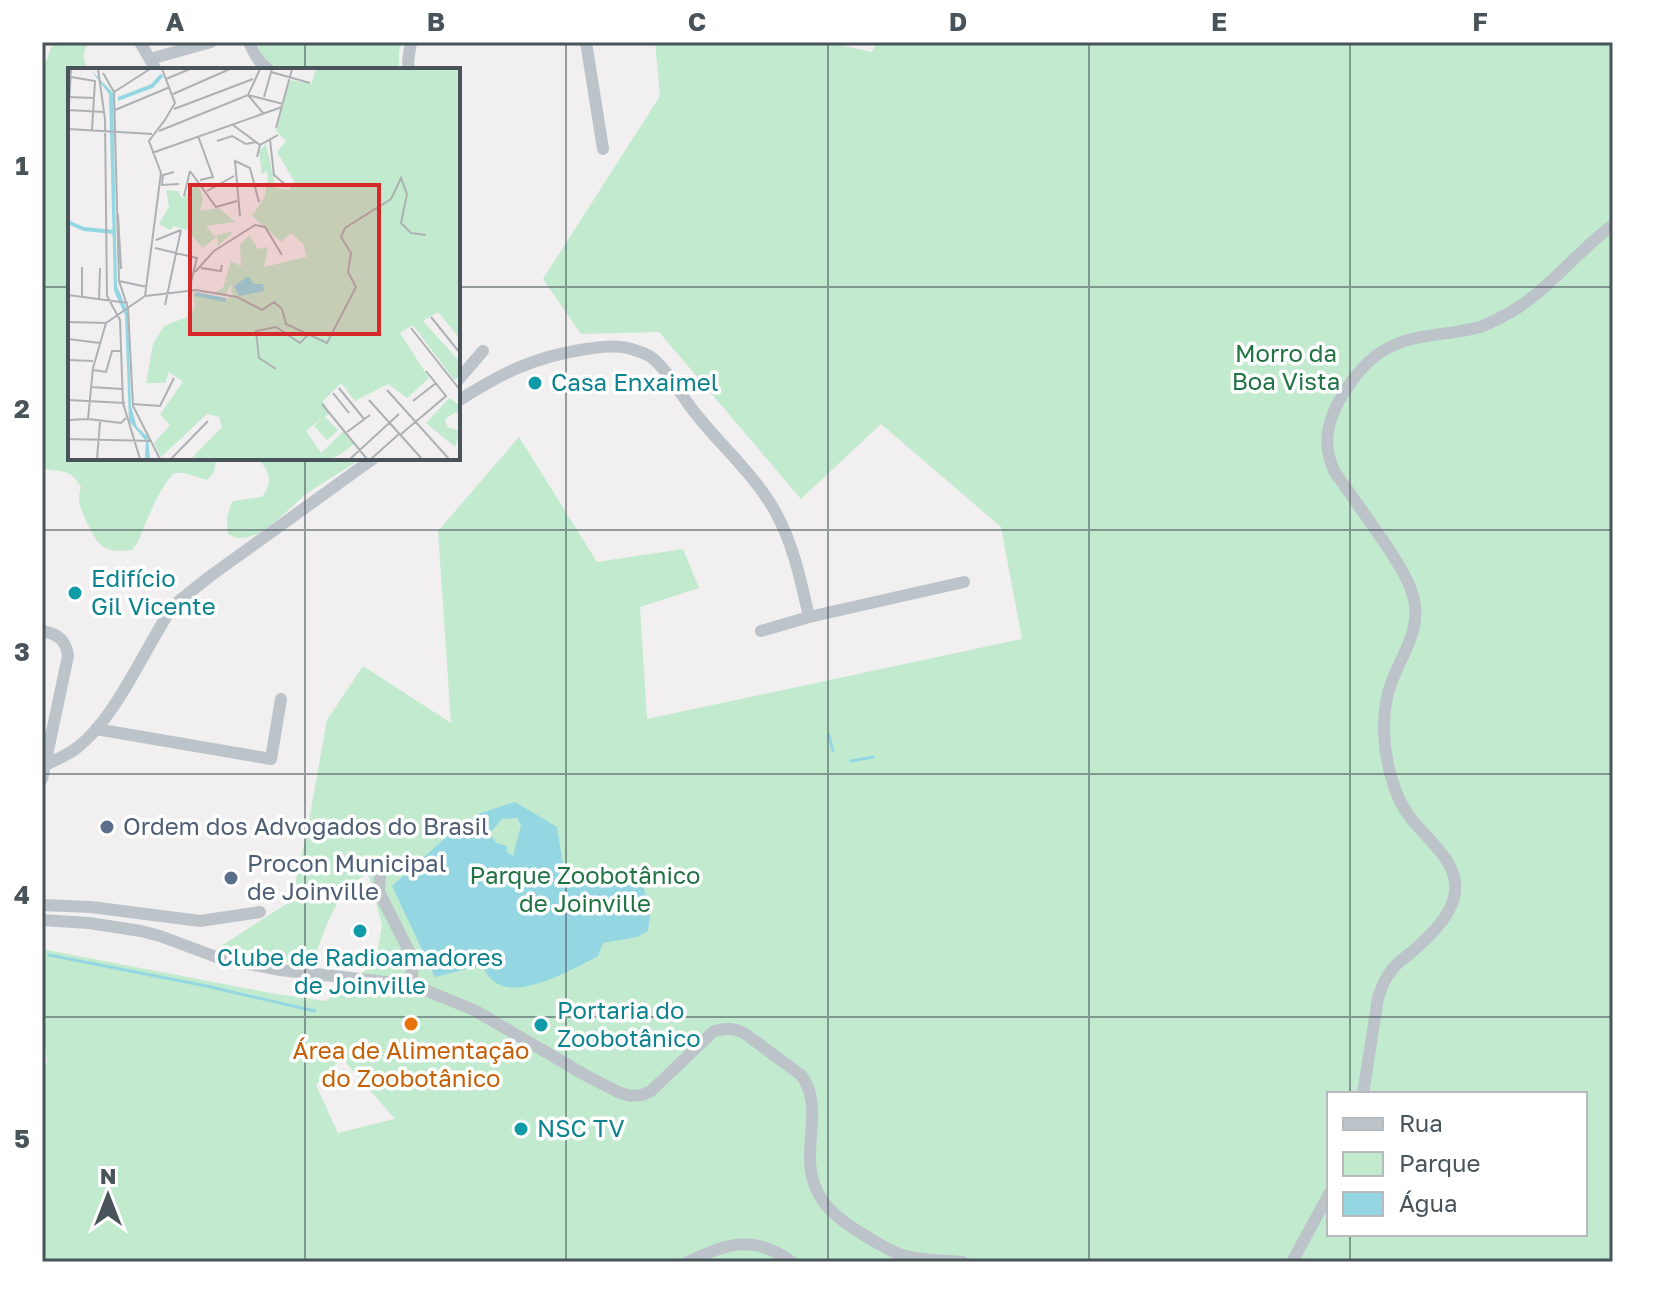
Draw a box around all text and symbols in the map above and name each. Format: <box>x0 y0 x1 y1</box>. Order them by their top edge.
text: A <box>166 6 185 37</box>
text: B <box>427 6 445 37</box>
text: C <box>688 6 706 37</box>
text: D <box>949 6 967 37</box>
text: E <box>1211 6 1227 37</box>
text: F <box>1472 6 1488 37</box>
inset map <box>68 68 460 460</box>
text: 1 <box>15 150 29 181</box>
park label: Morro da Boa Vista <box>1232 338 1340 395</box>
place label: Casa Enxaimel <box>551 367 718 396</box>
marker: Casa Enxaimel <box>526 374 544 392</box>
text: 2 <box>14 393 30 424</box>
place label: Edifício Gil Vicente <box>91 563 216 620</box>
marker: Edifício Gil Vicente <box>66 584 84 602</box>
text: 3 <box>14 636 30 667</box>
place label: Ordem dos Advogados do Brasil <box>123 811 489 840</box>
marker: Ordem dos Advogados do Brasil <box>98 818 116 836</box>
place label: Procon Municipal de Joinville <box>247 848 446 905</box>
park label: Parque Zoobotânico de Joinville <box>469 860 701 917</box>
marker: Procon Municipal de Joinville <box>222 869 240 887</box>
text: 4 <box>14 879 30 910</box>
marker: Clube de Radioamadores de Joinville <box>351 922 369 940</box>
place label: Clube de Radioamadores de Joinville <box>217 942 503 999</box>
place label: Portaria do Zoobotânico <box>557 995 701 1052</box>
marker: Área de Alimentação do Zoobotânico <box>402 1015 420 1033</box>
marker: Portaria do Zoobotânico <box>532 1016 550 1034</box>
place label: Área de Alimentação do Zoobotânico <box>293 1035 529 1092</box>
legend <box>1327 1092 1587 1236</box>
text: Rua <box>1399 1108 1443 1137</box>
place label: NSC TV <box>537 1113 625 1142</box>
marker: NSC TV <box>512 1120 530 1138</box>
text: 5 <box>14 1123 30 1154</box>
text: Parque <box>1399 1148 1480 1177</box>
north arrow <box>68 1156 148 1236</box>
text: N <box>100 1162 116 1189</box>
text: Água <box>1399 1188 1458 1217</box>

